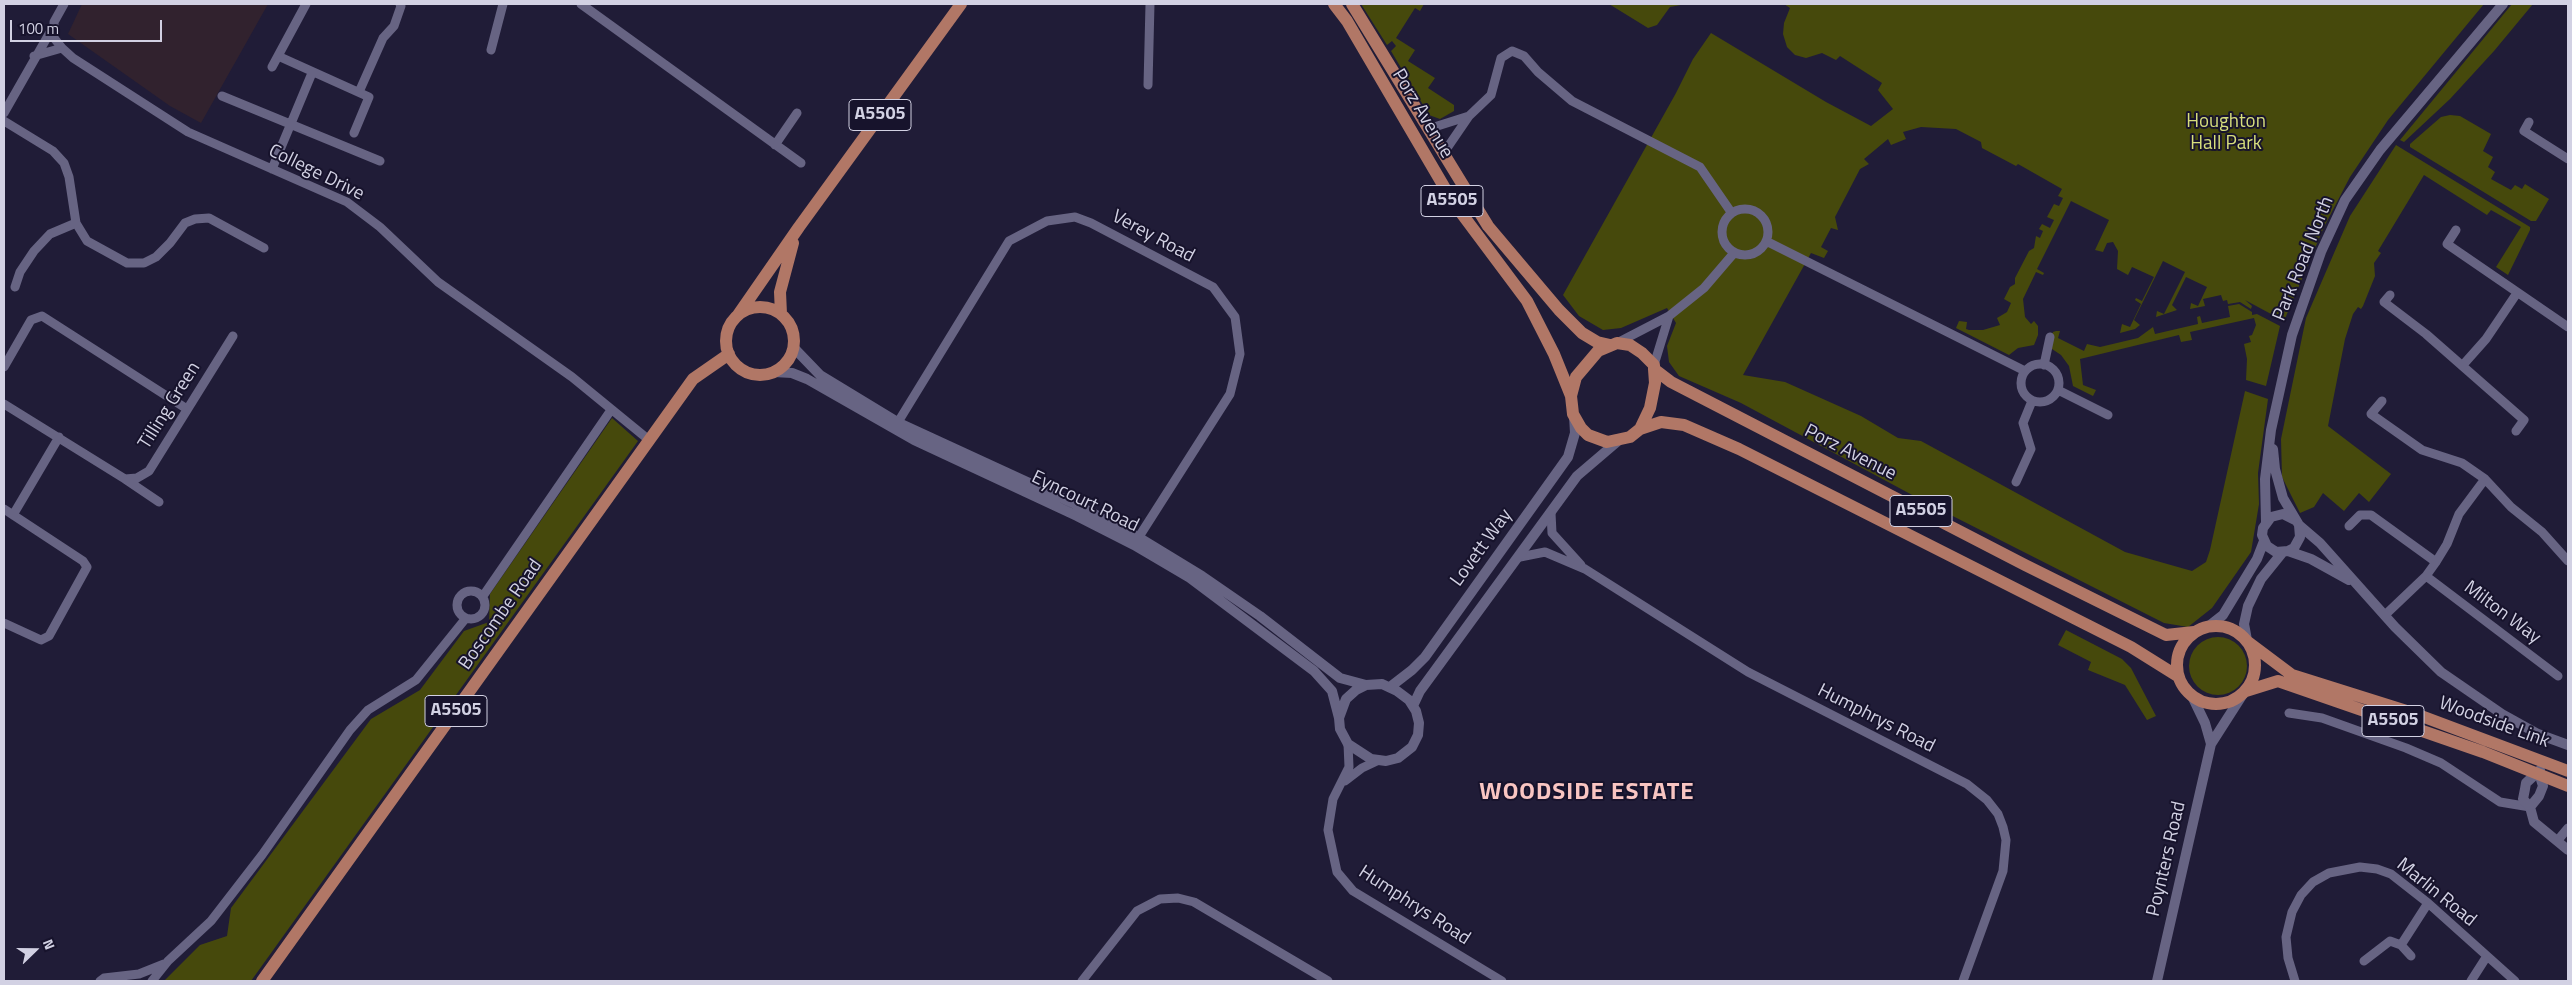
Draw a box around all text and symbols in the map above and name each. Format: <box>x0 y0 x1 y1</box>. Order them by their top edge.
scale bar <box>12 10 165 42</box>
text: 100 m <box>18 17 59 40</box>
street label: Porz Avenue <box>1386 65 1458 163</box>
road number: A5505 <box>849 100 911 130</box>
park label: Houghton Hall Park <box>2186 111 2266 155</box>
street label: College Drive <box>264 140 368 206</box>
road number: A5505 <box>1421 186 1483 217</box>
street label: Park Road North <box>2269 193 2339 325</box>
street label: Verey Road <box>1108 206 1198 268</box>
street label: Tilling Green <box>134 358 206 454</box>
street label: Porz Avenue <box>1800 420 1900 486</box>
street label: Eyncourt Road <box>1028 466 1142 538</box>
road number: A5505 <box>1890 496 1952 526</box>
street label: Lovett Way <box>1446 505 1518 591</box>
street label: Boscombe Road <box>455 555 547 675</box>
street label: Milton Way <box>2459 577 2545 649</box>
street label: Humphrys Road <box>1813 680 1939 758</box>
street label: Woodside Link <box>2436 692 2552 754</box>
road number: A5505 <box>425 696 487 726</box>
road number: A5505 <box>2362 706 2424 736</box>
district label: WOODSIDE ESTATE <box>1477 779 1697 807</box>
street label: Poynters Road <box>2143 799 2191 919</box>
street label: Marlin Road <box>2391 854 2481 932</box>
street label: Humphrys Road <box>1354 861 1474 951</box>
north arrow <box>10 925 60 975</box>
text: N <box>38 936 61 953</box>

